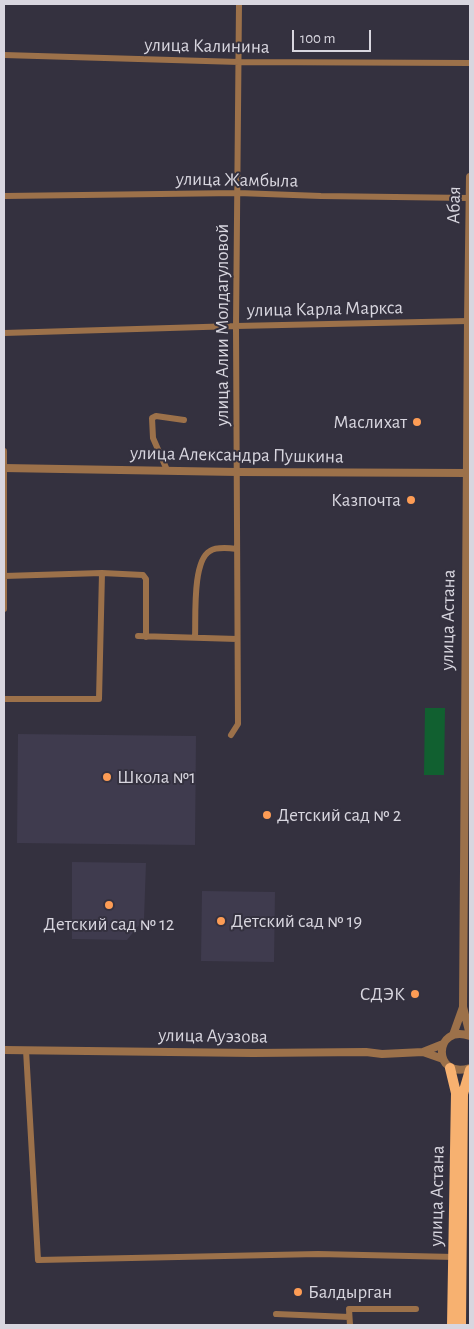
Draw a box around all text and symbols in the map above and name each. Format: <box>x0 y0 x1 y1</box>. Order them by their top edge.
scale bar <box>294 20 373 52</box>
text: 100 m <box>300 31 335 46</box>
street label: улица Калинина <box>144 34 270 58</box>
street label: улица Жамбыла <box>176 168 298 192</box>
street label: Абая <box>442 186 466 224</box>
street label: улица Алии Молдагуловой <box>211 224 233 426</box>
street label: улица Карла Маркса <box>247 296 403 322</box>
place label: Маслихат <box>333 411 407 433</box>
marker: Маслихат <box>411 416 423 428</box>
street label: улица Александра Пушкина <box>130 442 344 468</box>
place label: Казпочта <box>331 489 401 511</box>
marker: Казпочта <box>405 494 417 506</box>
street label: улица Астана <box>436 569 460 671</box>
place label: Школа №1 <box>117 766 196 788</box>
marker: Школа №1 <box>101 771 113 783</box>
place label: Детский сад № 2 <box>277 804 401 826</box>
marker: Детский сад № 2 <box>261 809 273 821</box>
marker: Детский сад № 12 <box>103 899 115 911</box>
place label: Детский сад № 19 <box>231 910 362 932</box>
place label: Детский сад № 12 <box>44 913 174 935</box>
marker: Детский сад № 19 <box>215 915 227 927</box>
place label: СДЭК <box>360 983 405 1005</box>
marker: СДЭК <box>409 988 421 1000</box>
street label: улица Ауэзова <box>158 1024 268 1048</box>
street label: улица Астана <box>425 1145 449 1247</box>
place label: Балдырган <box>308 1281 392 1303</box>
marker: Балдырган <box>292 1286 304 1298</box>

